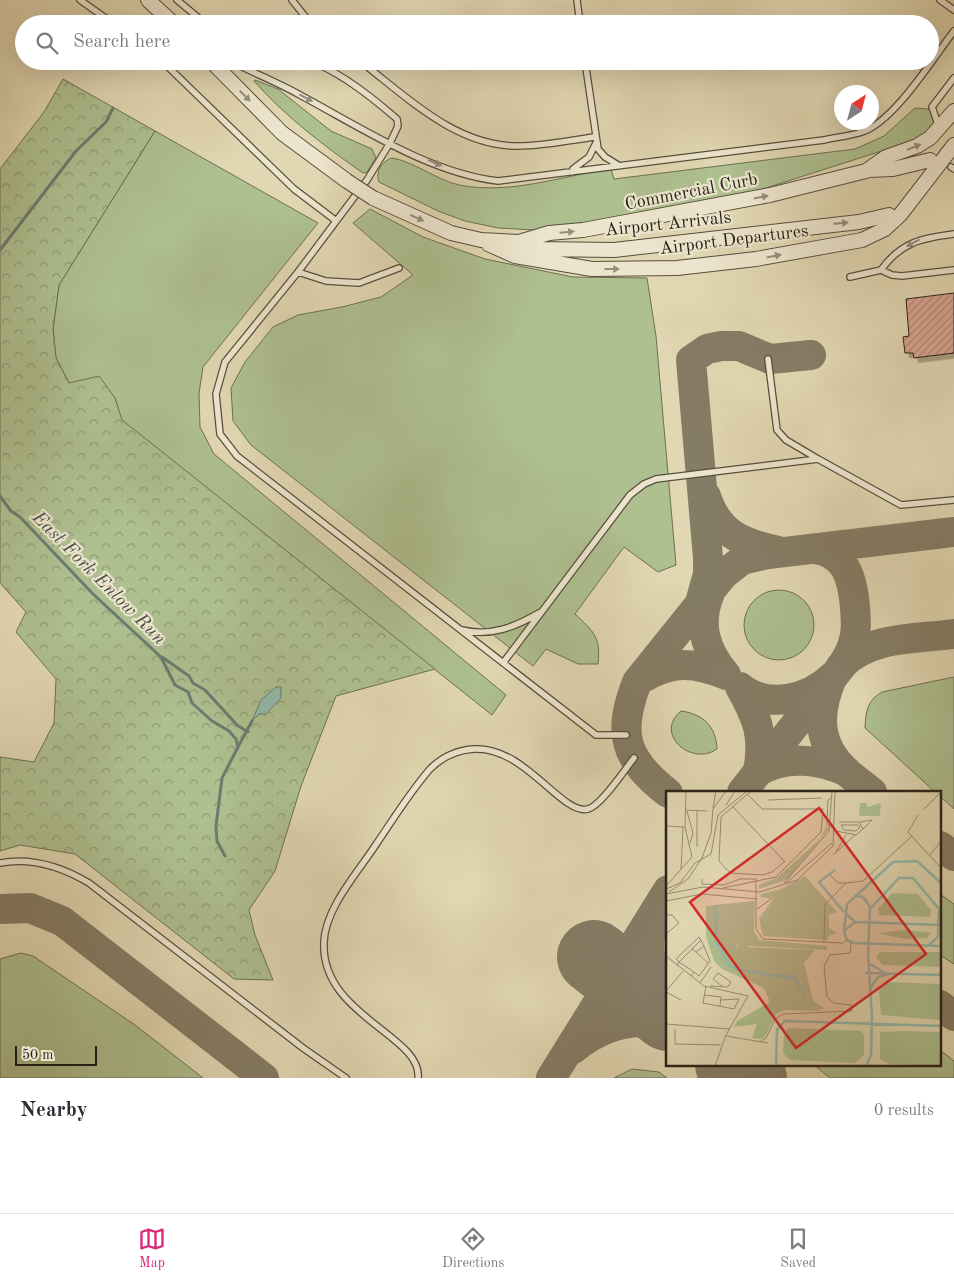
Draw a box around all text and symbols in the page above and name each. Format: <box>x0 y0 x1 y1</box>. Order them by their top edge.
search box <box>15 15 939 70</box>
icon: search <box>33 29 61 57</box>
text: Search here <box>73 33 170 52</box>
north arrow <box>834 85 879 130</box>
one-way arrow <box>239 90 251 102</box>
one-way arrow <box>299 94 313 102</box>
one-way arrow <box>907 142 921 150</box>
one-way arrow <box>427 159 442 167</box>
street label: Commercial Curb <box>623 170 759 214</box>
one-way arrow <box>753 192 769 200</box>
street label: Airport Arrivals <box>604 208 732 240</box>
one-way arrow <box>410 214 424 222</box>
one-way arrow <box>834 219 850 227</box>
street label: Airport Departures <box>658 222 810 258</box>
one-way arrow <box>559 228 575 236</box>
one-way arrow <box>905 239 920 247</box>
one-way arrow <box>766 251 782 259</box>
one-way arrow <box>605 265 621 273</box>
water label: East Fork Enlow Run <box>27 508 169 649</box>
inset map <box>666 791 942 1066</box>
scale bar <box>15 1043 98 1066</box>
text: 50 m <box>22 1048 53 1062</box>
text: Nearby <box>20 1100 88 1121</box>
text: 0 results <box>874 1103 934 1119</box>
tab: Map <box>138 1225 166 1272</box>
tab: Directions <box>442 1225 504 1272</box>
tab: Saved <box>780 1225 816 1272</box>

